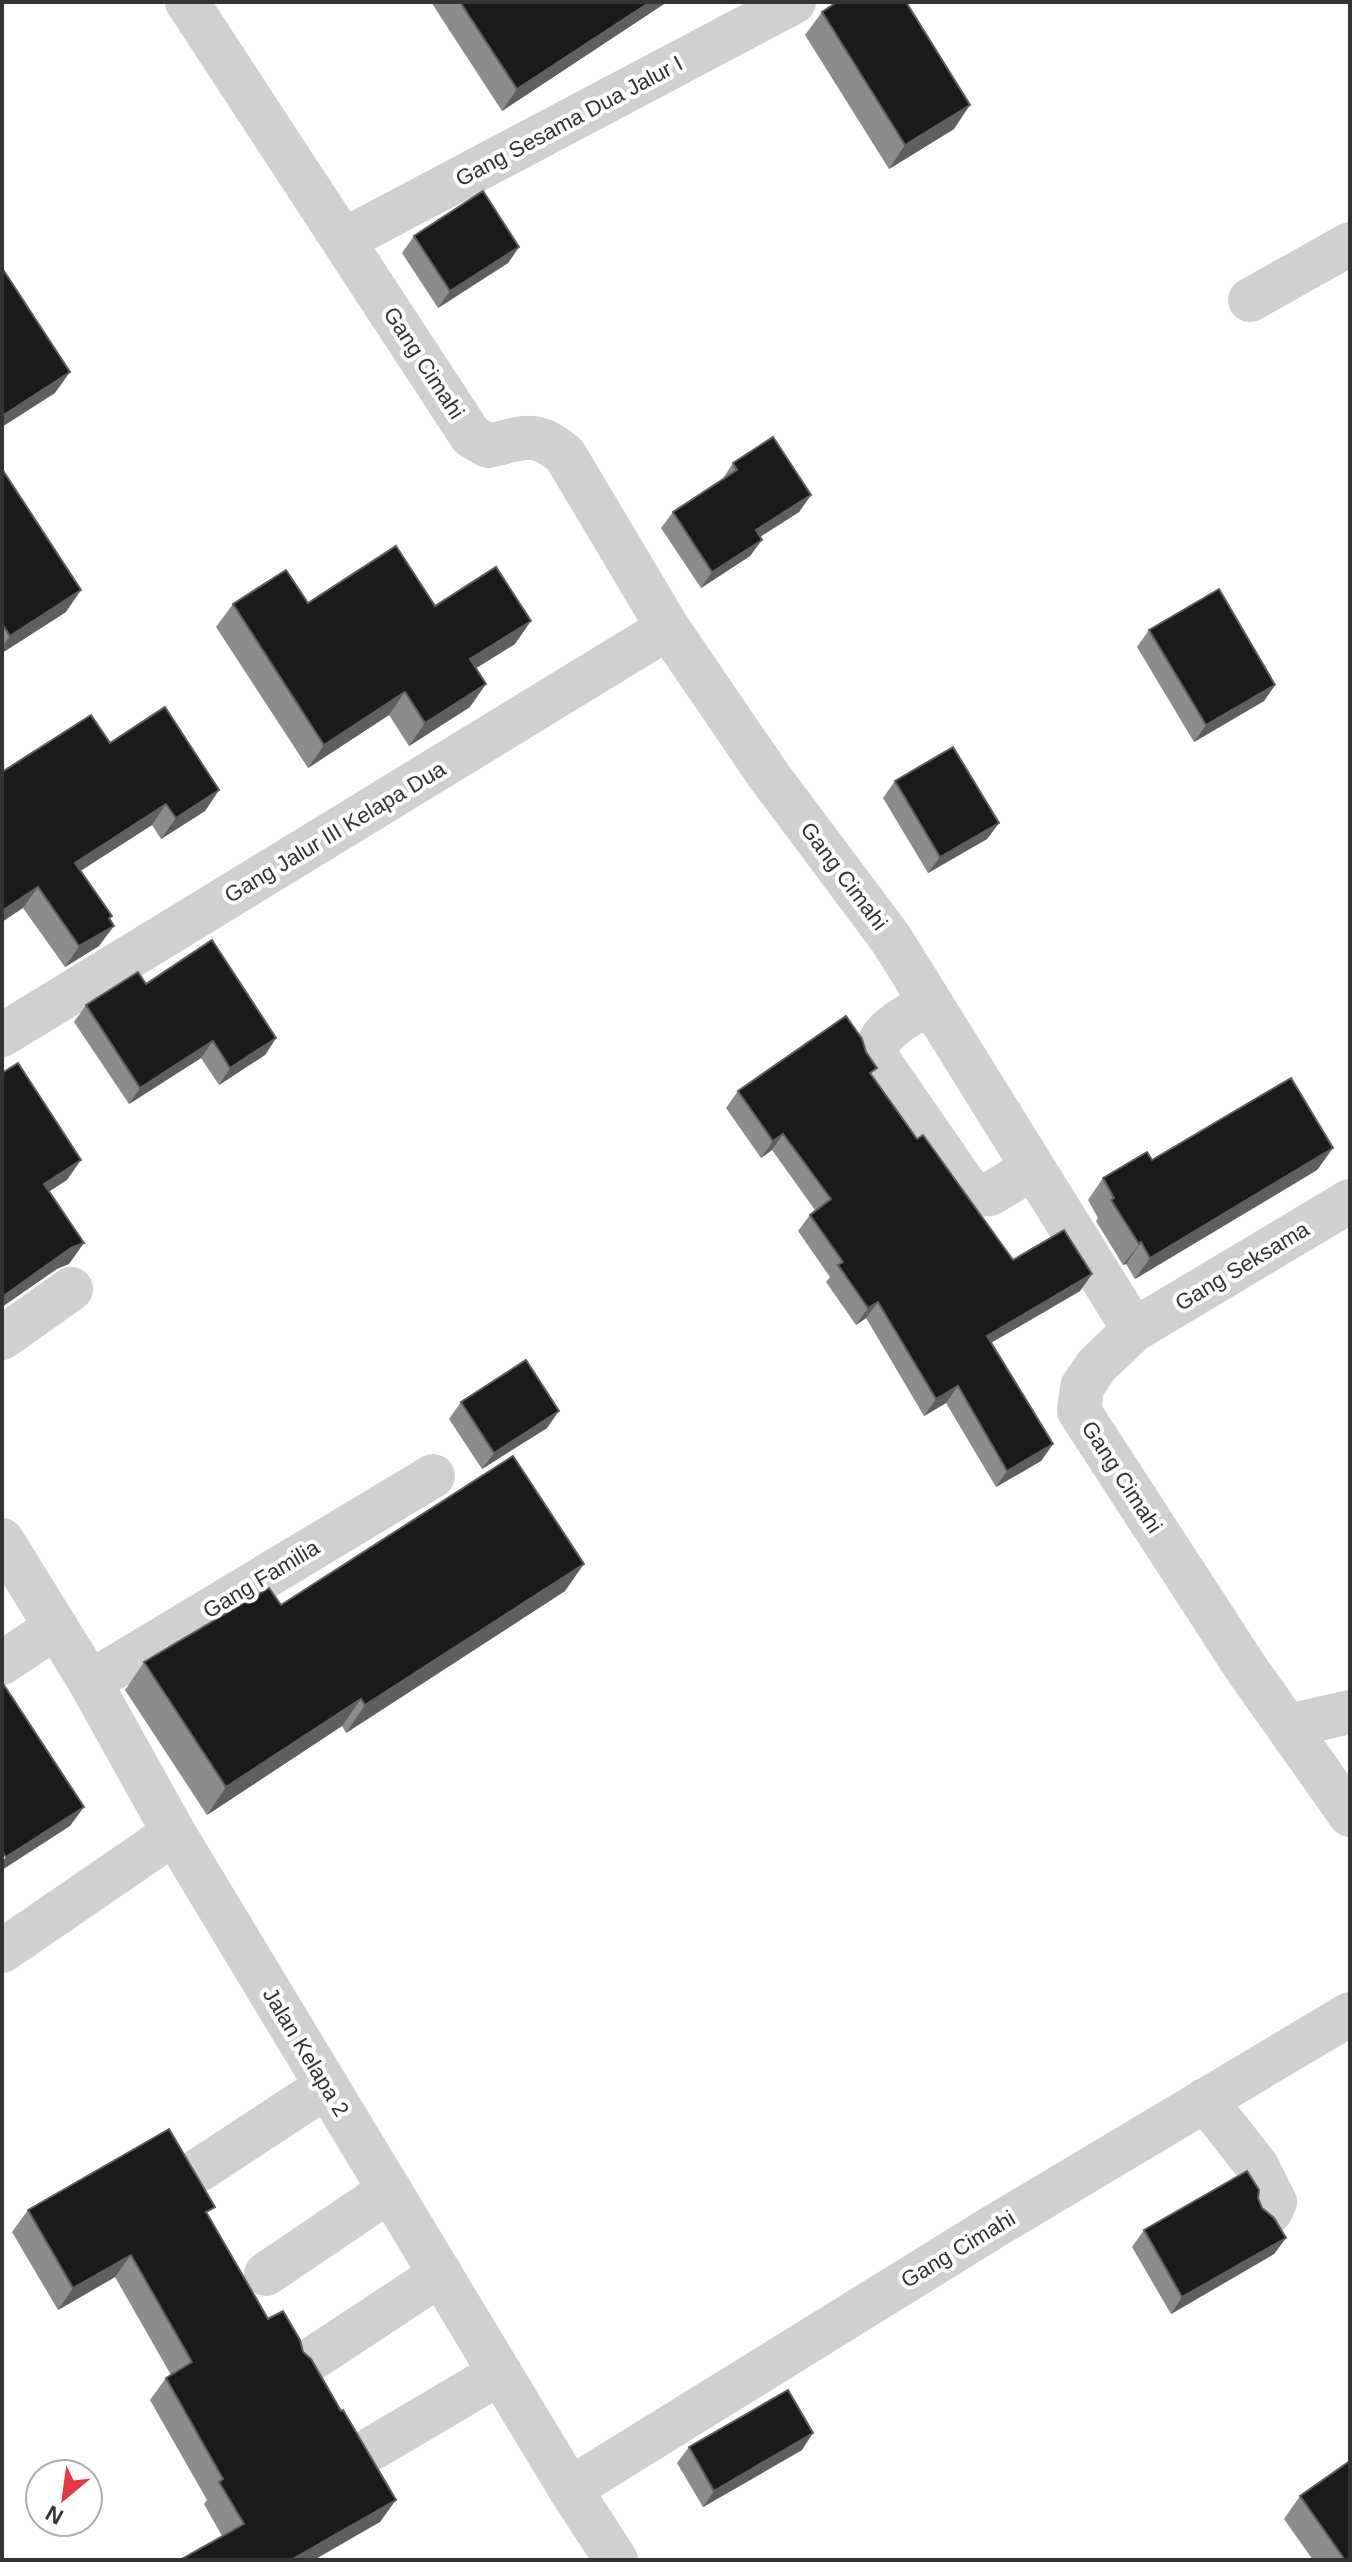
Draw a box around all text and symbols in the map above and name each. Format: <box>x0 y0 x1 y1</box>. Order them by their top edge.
street label: Gang Sesama Dua Jalur I <box>451 51 687 191</box>
street label: Gang Cimahi <box>379 302 469 424</box>
street label: Gang Jalur III Kelapa Dua <box>220 756 451 908</box>
street label: Gang Cimahi <box>795 817 893 935</box>
street label: Gang Seksama <box>1171 1216 1314 1316</box>
street label: Gang Cimahi <box>1077 1416 1167 1538</box>
street label: Gang Familia <box>198 1534 324 1623</box>
street label: Jalan Kelapa 2 <box>258 1983 354 2121</box>
street label: Gang Cimahi <box>897 2205 1019 2293</box>
north arrow <box>24 2458 104 2538</box>
text: N <box>42 2500 68 2530</box>

